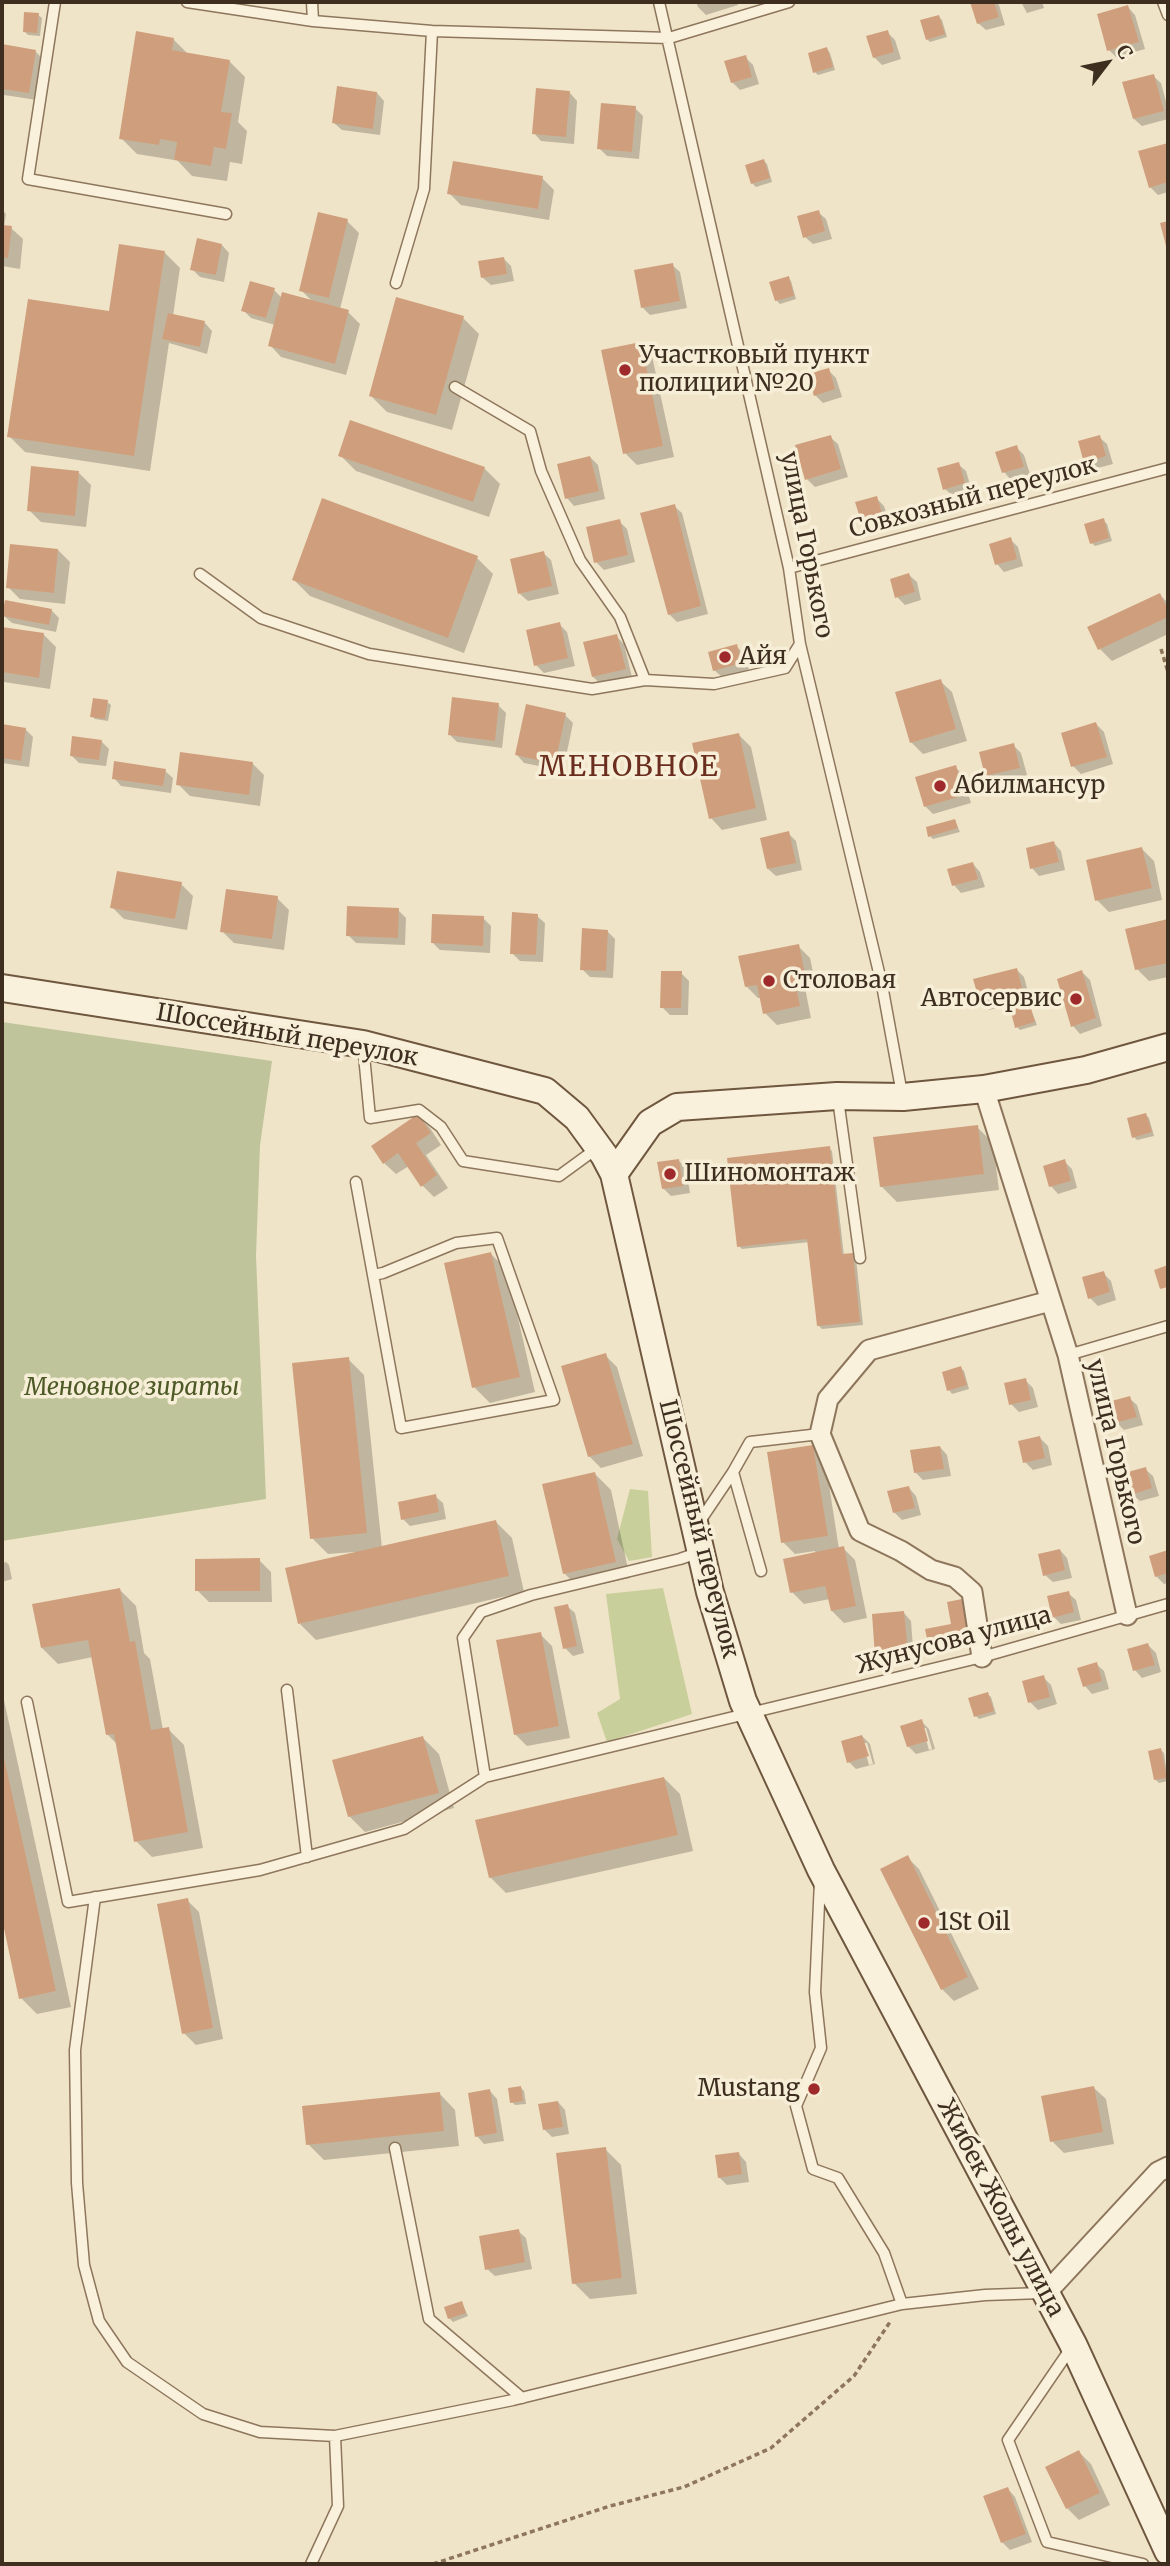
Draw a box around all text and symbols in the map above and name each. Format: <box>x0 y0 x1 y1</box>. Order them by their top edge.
north arrow <box>1072 28 1142 98</box>
text: С <box>1111 40 1138 64</box>
place label: Участковый пункт полиции №20 <box>639 342 869 398</box>
marker: Участковый пункт полиции №20 <box>617 362 633 378</box>
street label: улица Горького <box>774 449 838 641</box>
street label: Совхозный переулок <box>846 451 1100 545</box>
place label: Айя <box>739 643 787 671</box>
marker: Айя <box>717 649 733 665</box>
district label: МЕНОВНОЕ <box>539 751 719 785</box>
place label: Абилмансур <box>954 772 1105 800</box>
marker: Абилмансур <box>932 778 948 794</box>
place label: Столовая <box>783 967 896 995</box>
marker: Столовая <box>761 973 777 989</box>
place label: Автосервис <box>921 985 1062 1013</box>
marker: Автосервис <box>1068 991 1084 1007</box>
street label: Шоссейный переулок <box>154 999 420 1073</box>
place label: Шиномонтаж <box>684 1160 855 1188</box>
marker: Шиномонтаж <box>662 1166 678 1182</box>
street label: улица Горького <box>1080 1356 1150 1548</box>
park label: Меновное зираты <box>25 1374 239 1402</box>
street label: Шоссейный переулок <box>652 1397 744 1661</box>
street label: Жунусова улица <box>854 1601 1054 1681</box>
place label: 1St Oil <box>938 1909 1010 1937</box>
marker: 1St Oil <box>916 1915 932 1931</box>
place label: Mustang <box>698 2075 800 2103</box>
marker: Mustang <box>806 2081 822 2097</box>
street label: Жибек Жолы улица <box>930 2094 1070 2322</box>

